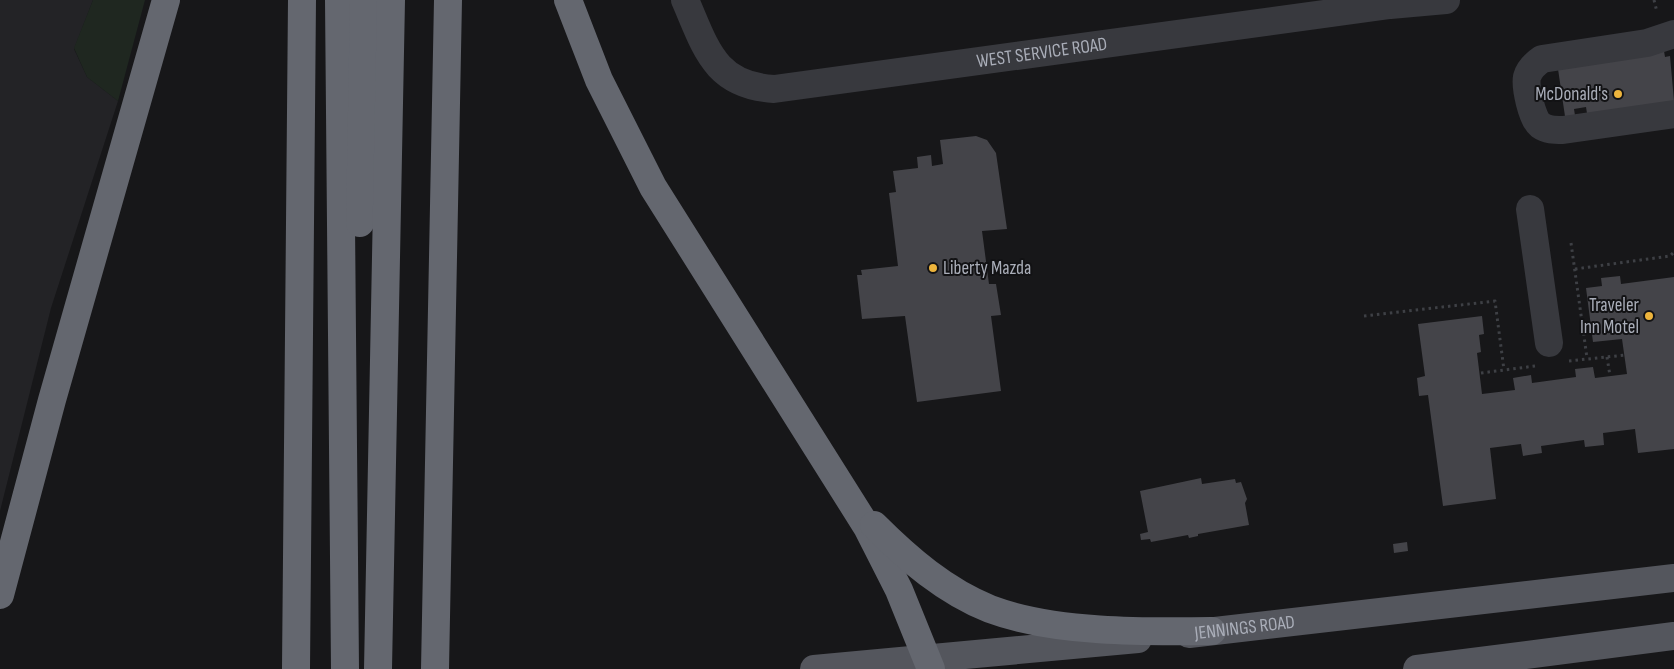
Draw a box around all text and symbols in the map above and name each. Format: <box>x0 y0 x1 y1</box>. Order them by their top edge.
street label: WEST SERVICE ROAD <box>975 32 1109 73</box>
place label: McDonald's <box>1535 83 1608 106</box>
marker: McDonald's <box>1612 88 1624 100</box>
place label: Liberty Mazda <box>943 257 1031 280</box>
marker: Liberty Mazda <box>927 262 939 274</box>
place label: Traveler Inn Motel <box>1580 294 1640 339</box>
marker: Traveler Inn Motel <box>1643 310 1655 322</box>
street label: JENNINGS ROAD <box>1192 610 1296 645</box>

